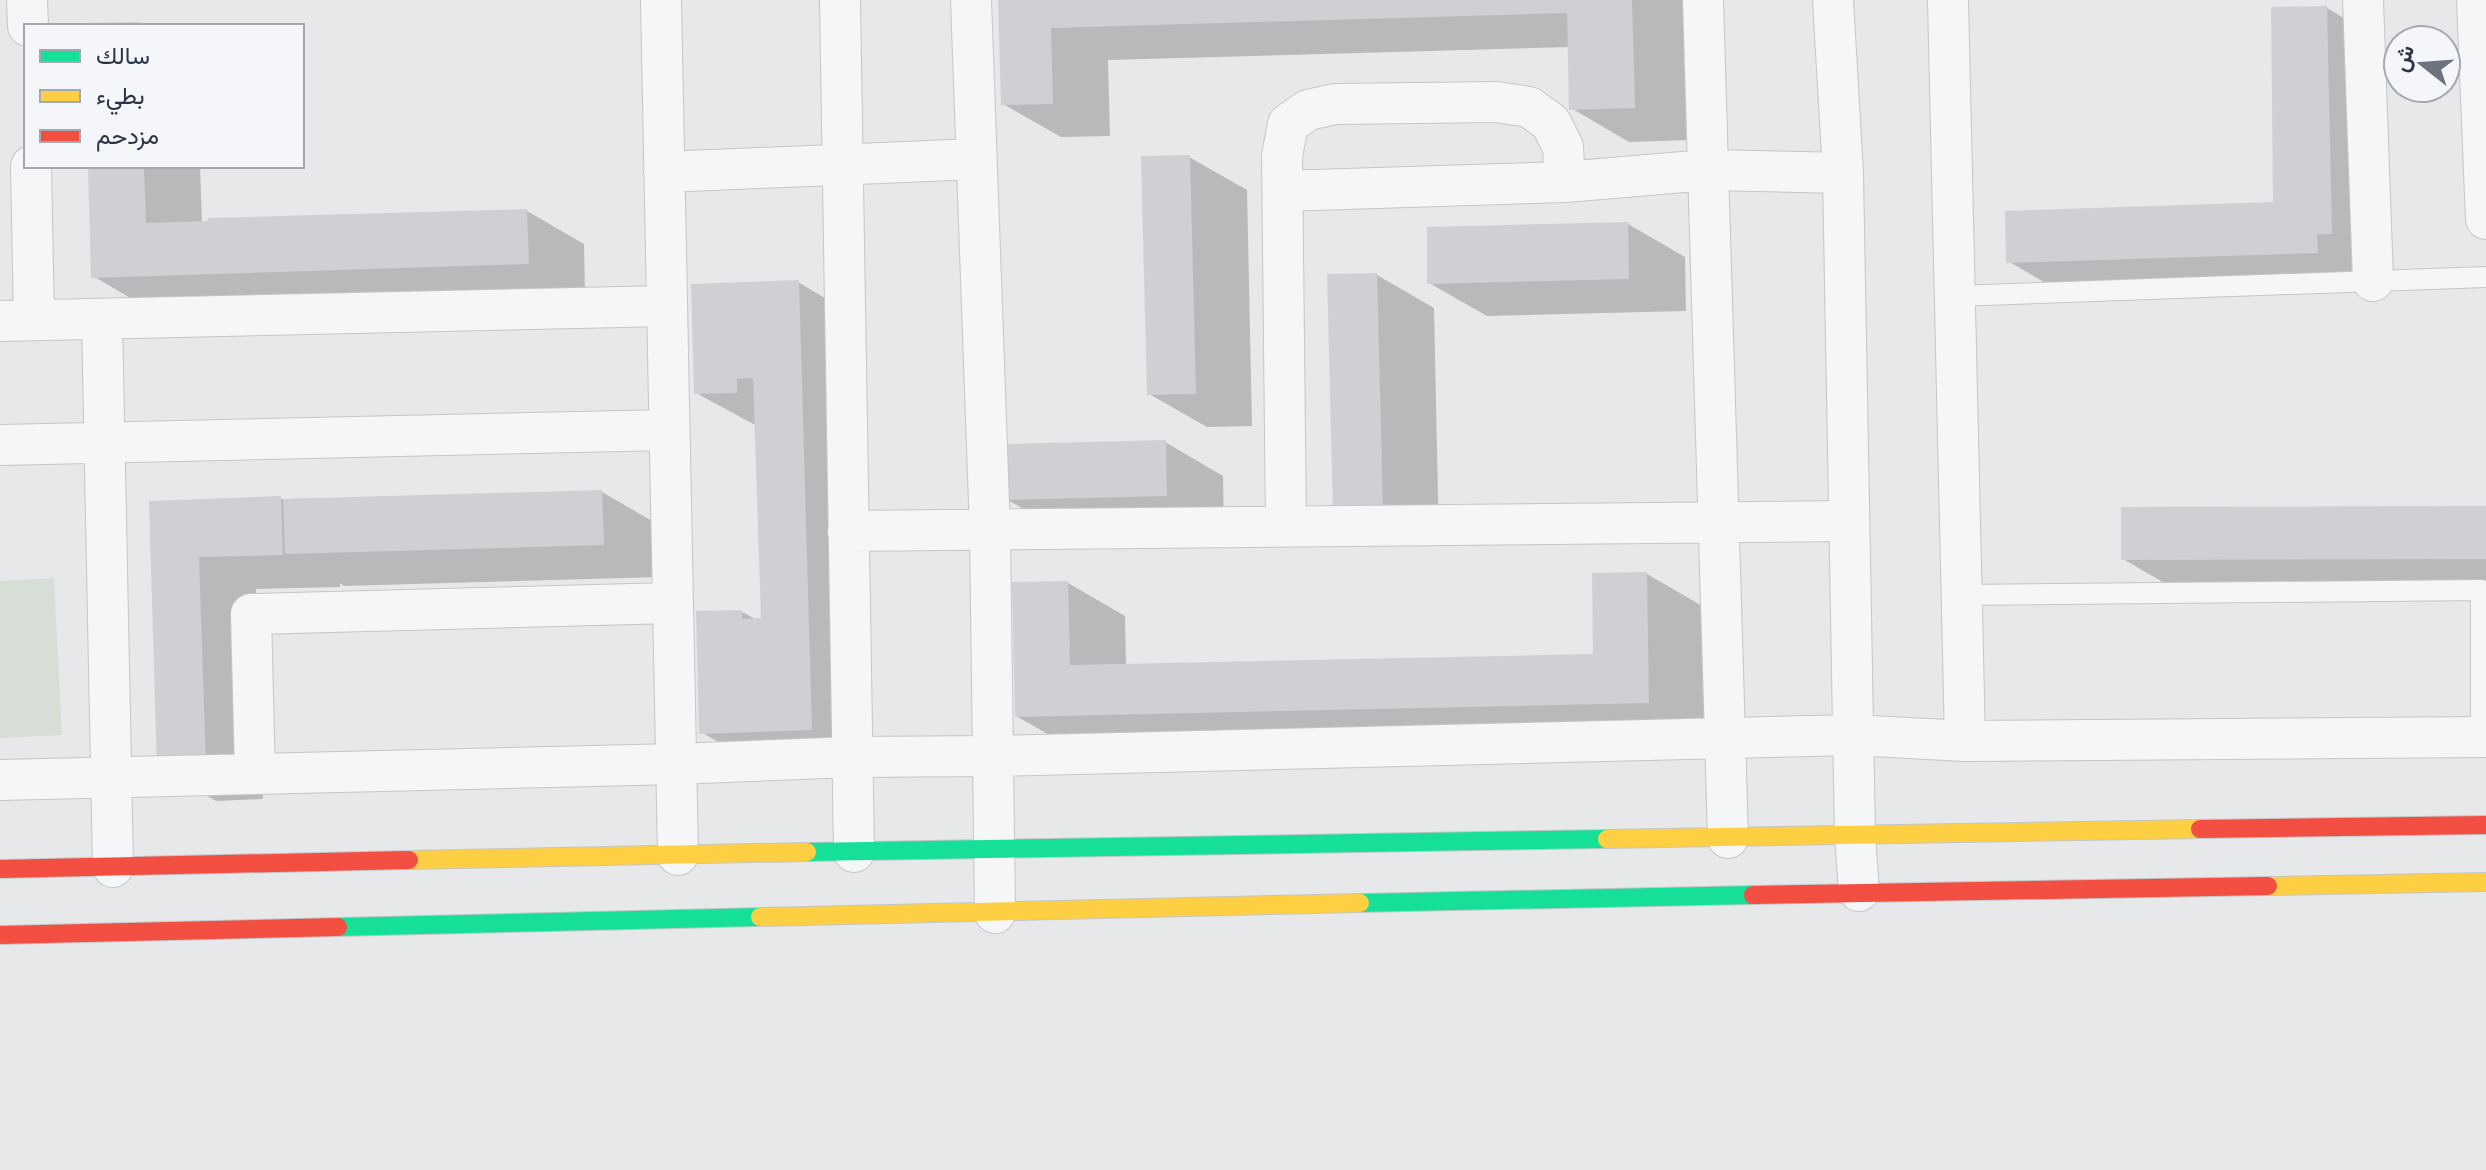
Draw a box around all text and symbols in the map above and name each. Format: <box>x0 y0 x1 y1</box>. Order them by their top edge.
legend <box>24 24 304 168</box>
north arrow <box>2382 24 2462 104</box>
text: سالك <box>96 42 150 69</box>
text: ش <box>2388 42 2420 75</box>
text: بطيء <box>96 82 145 115</box>
text: مزدحم <box>96 122 159 152</box>

